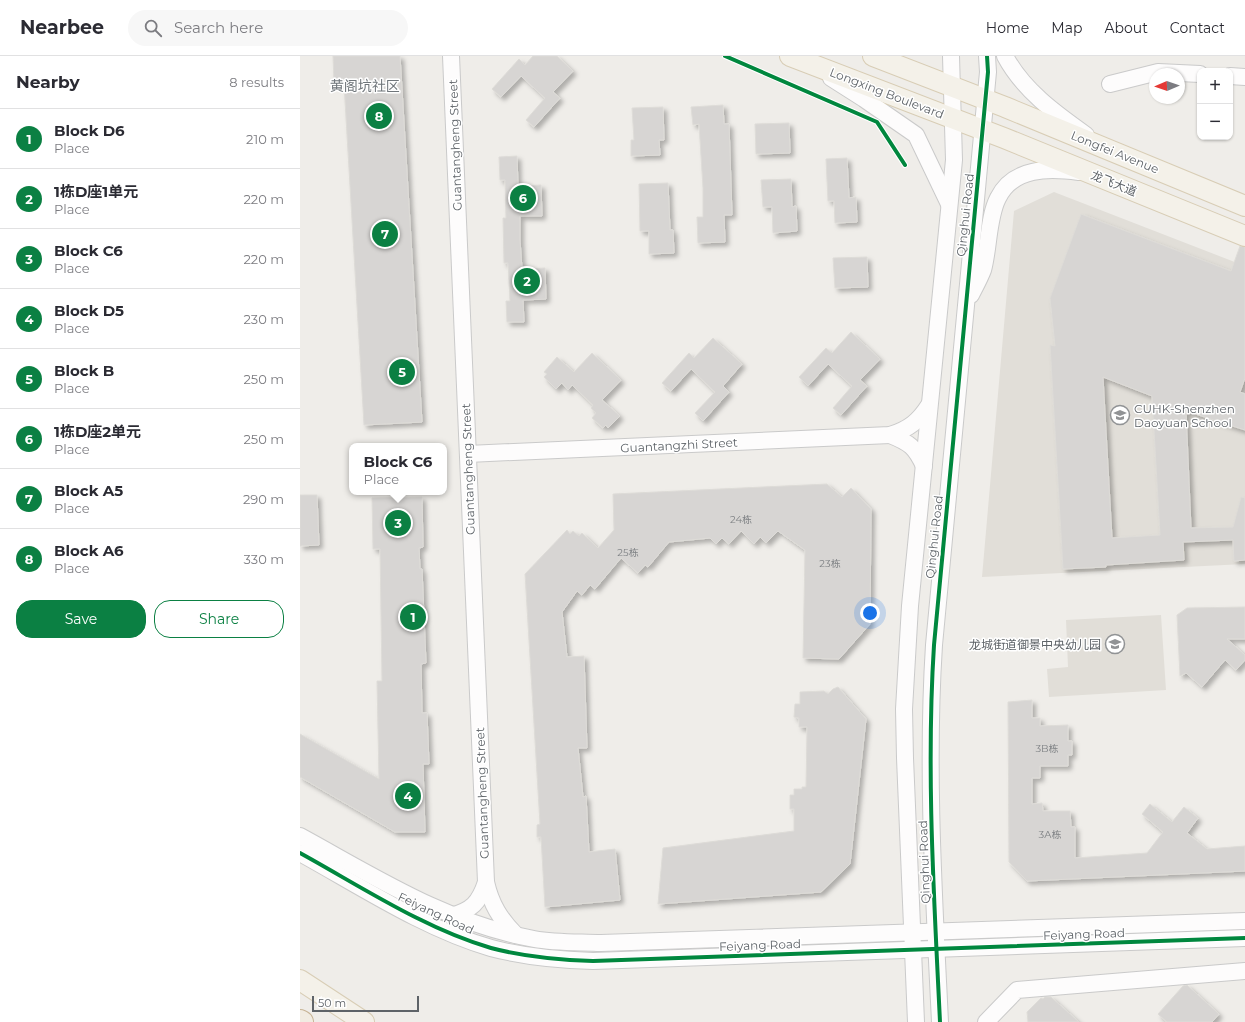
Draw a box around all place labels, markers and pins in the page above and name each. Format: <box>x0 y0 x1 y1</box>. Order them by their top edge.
pin: 8 <box>366 101 392 131</box>
pin: 6 <box>510 183 536 213</box>
pin: 7 <box>372 219 398 249</box>
pin: 2 <box>514 266 540 296</box>
pin: 5 <box>389 357 415 387</box>
place label: CUHK-Shenzhen Daoyuan School <box>1134 401 1235 430</box>
school or university icon: CUHK-Shenzhen Daoyuan School <box>1109 404 1131 426</box>
pin: 3 <box>385 508 411 538</box>
pin: 1 <box>400 602 426 632</box>
school or university icon: 龙城街道御景中央幼儿园 <box>1104 633 1126 655</box>
place label: 龙城街道御景中央幼儿园 <box>969 637 1101 652</box>
pin: 4 <box>395 781 421 811</box>

